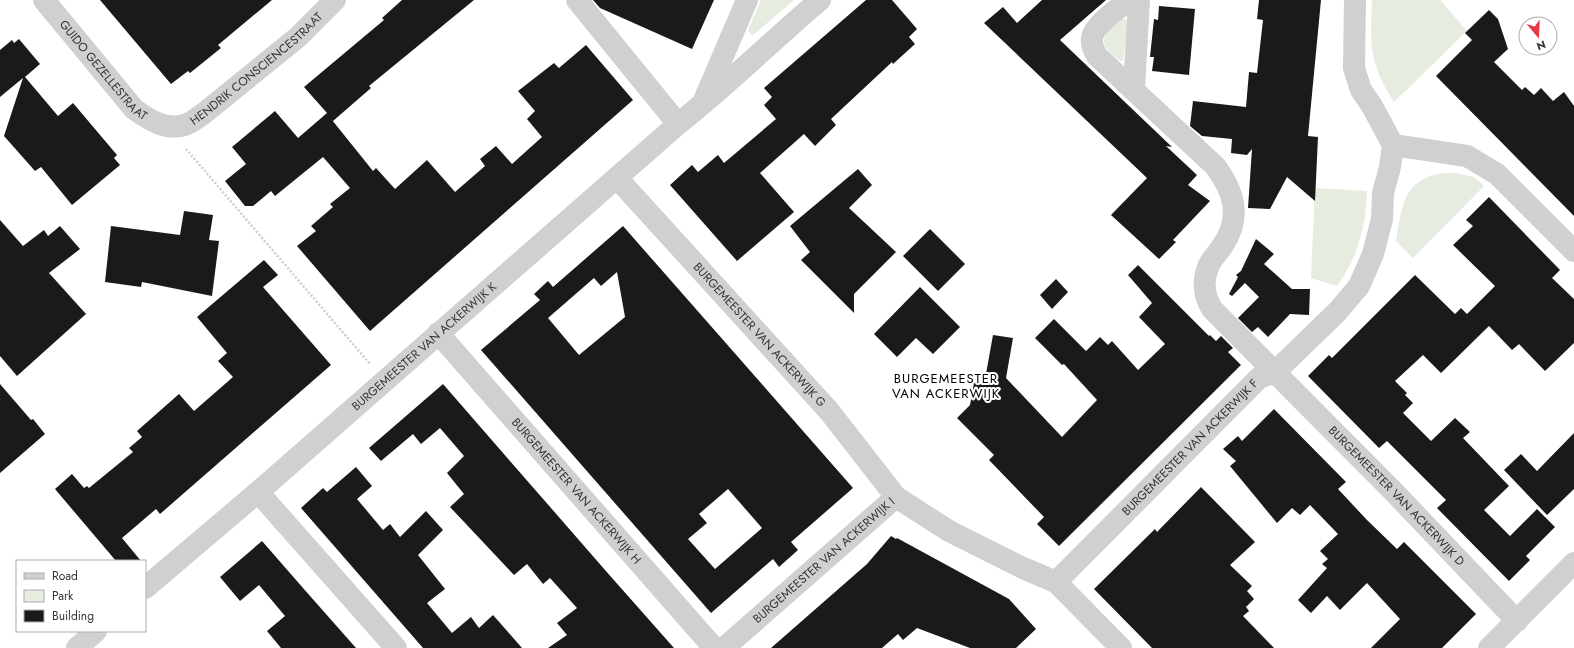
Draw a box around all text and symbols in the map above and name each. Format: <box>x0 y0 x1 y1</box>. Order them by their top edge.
street label: HENDRIK CONSCIENCESTRAAT <box>186 8 327 129</box>
street label: GUIDO GEZELLESTRAAT <box>55 16 151 125</box>
north arrow <box>1518 16 1558 56</box>
text: N <box>1535 36 1548 54</box>
street label: BURGEMEESTER VAN ACKERWIJK G <box>689 259 830 411</box>
street label: BURGEMEESTER VAN ACKERWIJK K <box>348 278 501 415</box>
district label: BURGEMEESTER VAN ACKERWIJK <box>892 369 1000 403</box>
street label: BURGEMEESTER VAN ACKERWIJK F <box>1118 375 1262 520</box>
street label: BURGEMEESTER VAN ACKERWIJK H <box>507 414 645 568</box>
street label: BURGEMEESTER VAN ACKERWIJK D <box>1324 422 1469 570</box>
street label: BURGEMEESTER VAN ACKERWIJK I <box>749 493 899 628</box>
legend <box>16 560 146 632</box>
text: Road <box>52 567 78 585</box>
text: Park <box>52 587 74 605</box>
text: Building <box>52 607 94 625</box>

